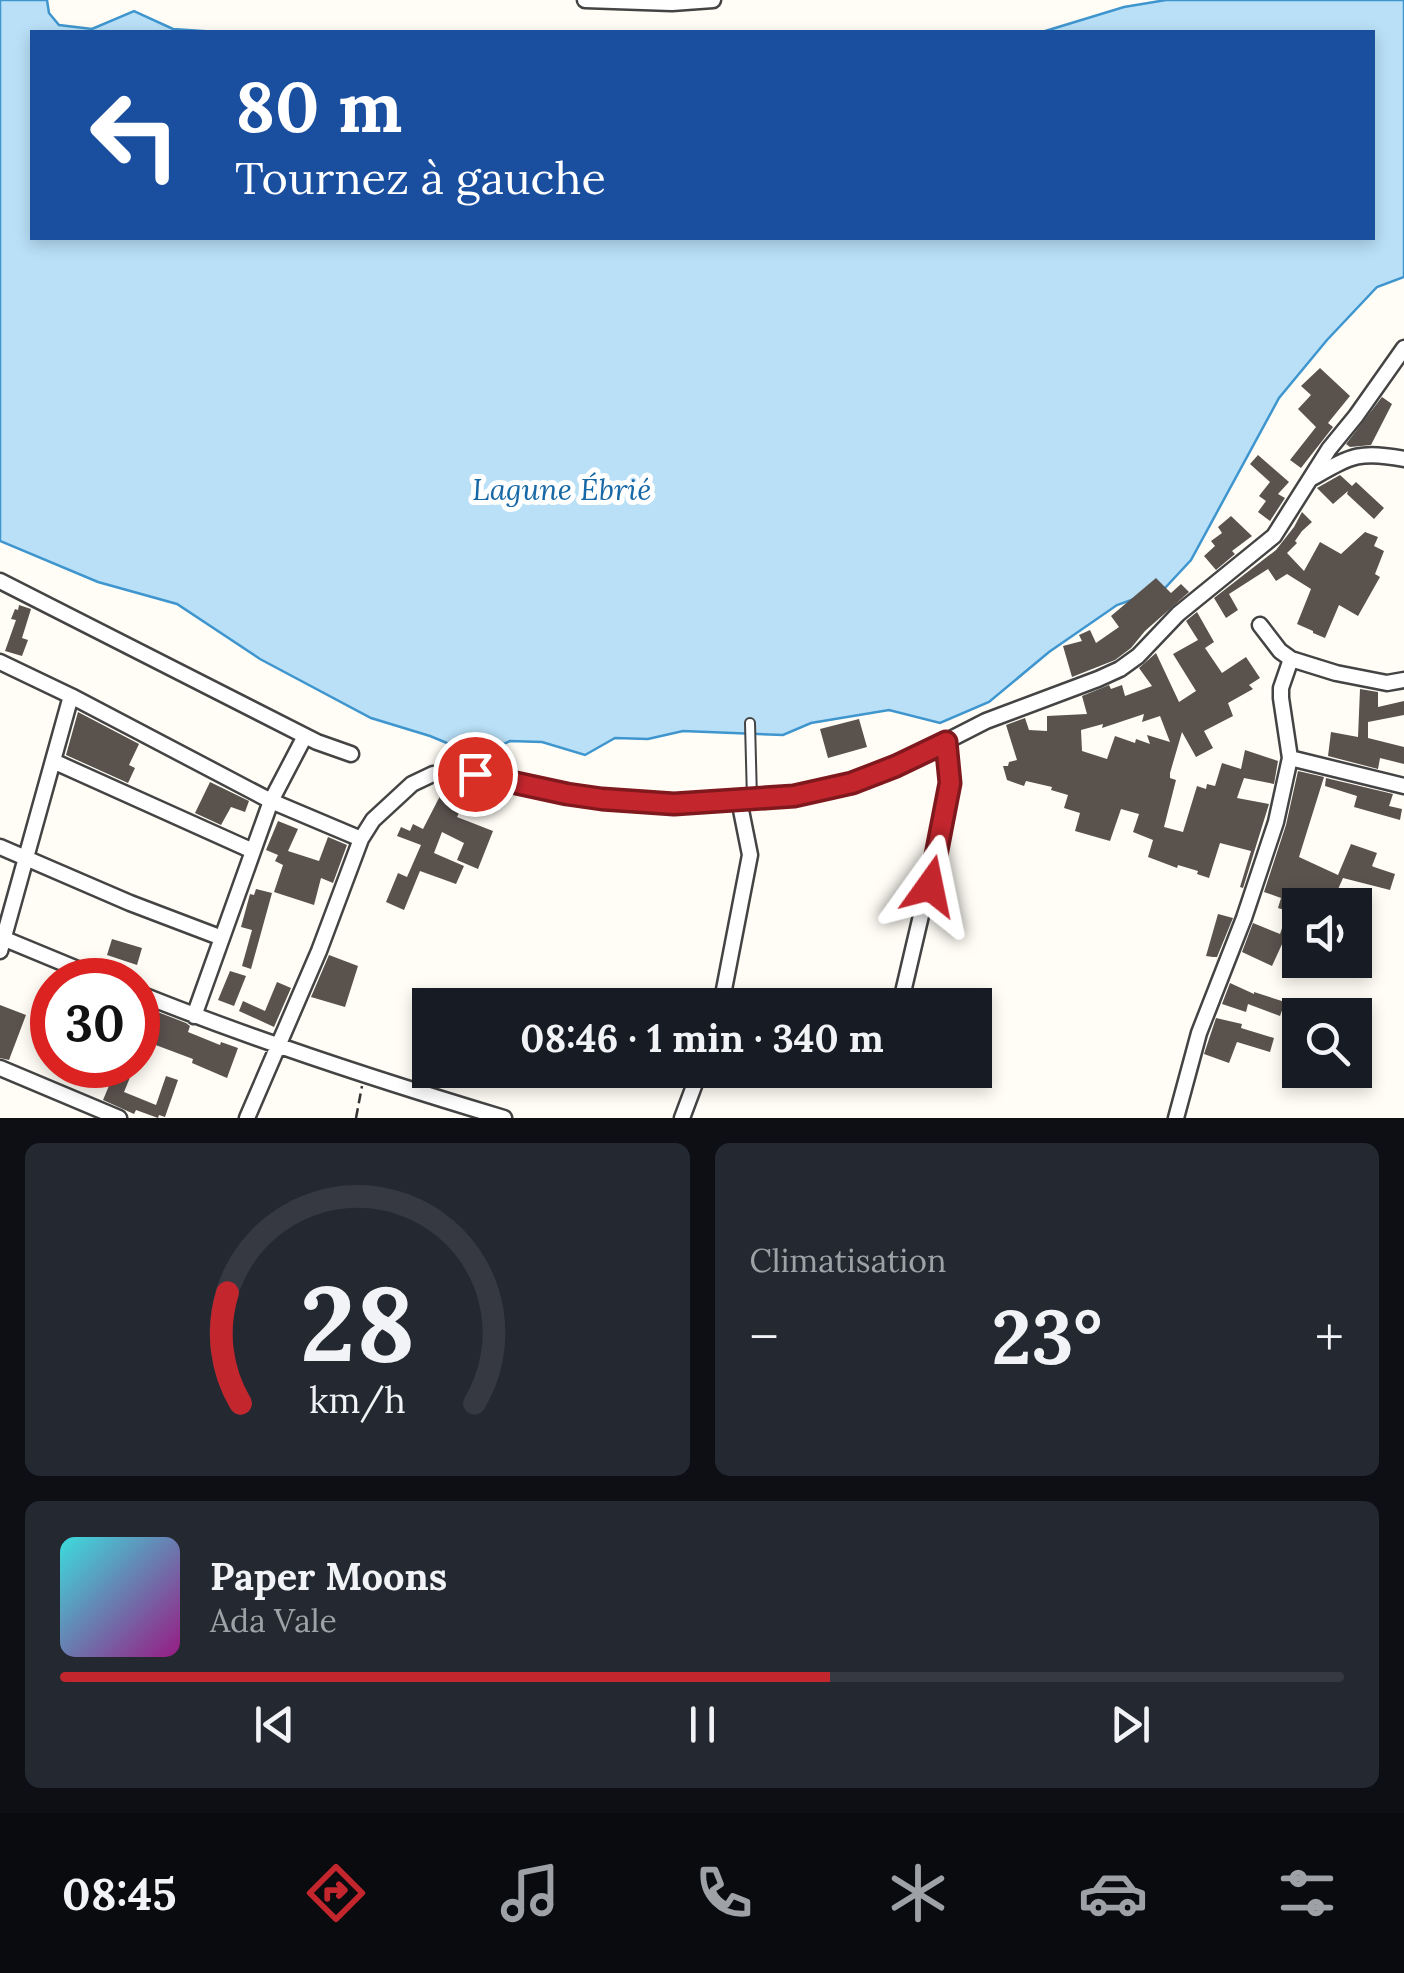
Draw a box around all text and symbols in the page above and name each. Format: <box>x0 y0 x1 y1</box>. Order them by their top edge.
text: 80 m <box>235 62 402 151</box>
icon: left <box>70 70 200 200</box>
text: Tournez à gauche <box>235 149 606 206</box>
water label: Lagune Ébrié <box>472 470 652 508</box>
pin <box>433 732 518 817</box>
icon: arrive <box>448 747 503 802</box>
position arrow <box>878 834 982 938</box>
map controls <box>1282 888 1372 1088</box>
button: sound <box>1282 888 1372 978</box>
speed limit sign: 30 <box>30 958 160 1088</box>
button: search <box>1282 998 1372 1088</box>
text: 08:46 · 1 min · 340 m <box>520 1014 884 1062</box>
text: Climatisation <box>750 1240 946 1281</box>
text: 28 <box>300 1256 415 1389</box>
text: 23° <box>991 1289 1102 1385</box>
text: − <box>750 1302 779 1372</box>
text: + <box>1315 1302 1344 1372</box>
text: km/h <box>309 1377 406 1423</box>
text: Paper Moons <box>210 1552 447 1600</box>
text: Ada Vale <box>210 1600 337 1641</box>
icon: previous <box>247 1697 302 1752</box>
icon: pause <box>675 1697 730 1752</box>
icon: next <box>1103 1697 1158 1752</box>
icon: directions <box>301 1858 371 1928</box>
icon: music <box>495 1858 565 1928</box>
icon: phone <box>689 1858 759 1928</box>
icon: climate <box>883 1858 953 1928</box>
icon: car <box>1078 1858 1148 1928</box>
icon: filters <box>1272 1858 1342 1928</box>
text: 08:45 <box>62 1865 177 1922</box>

